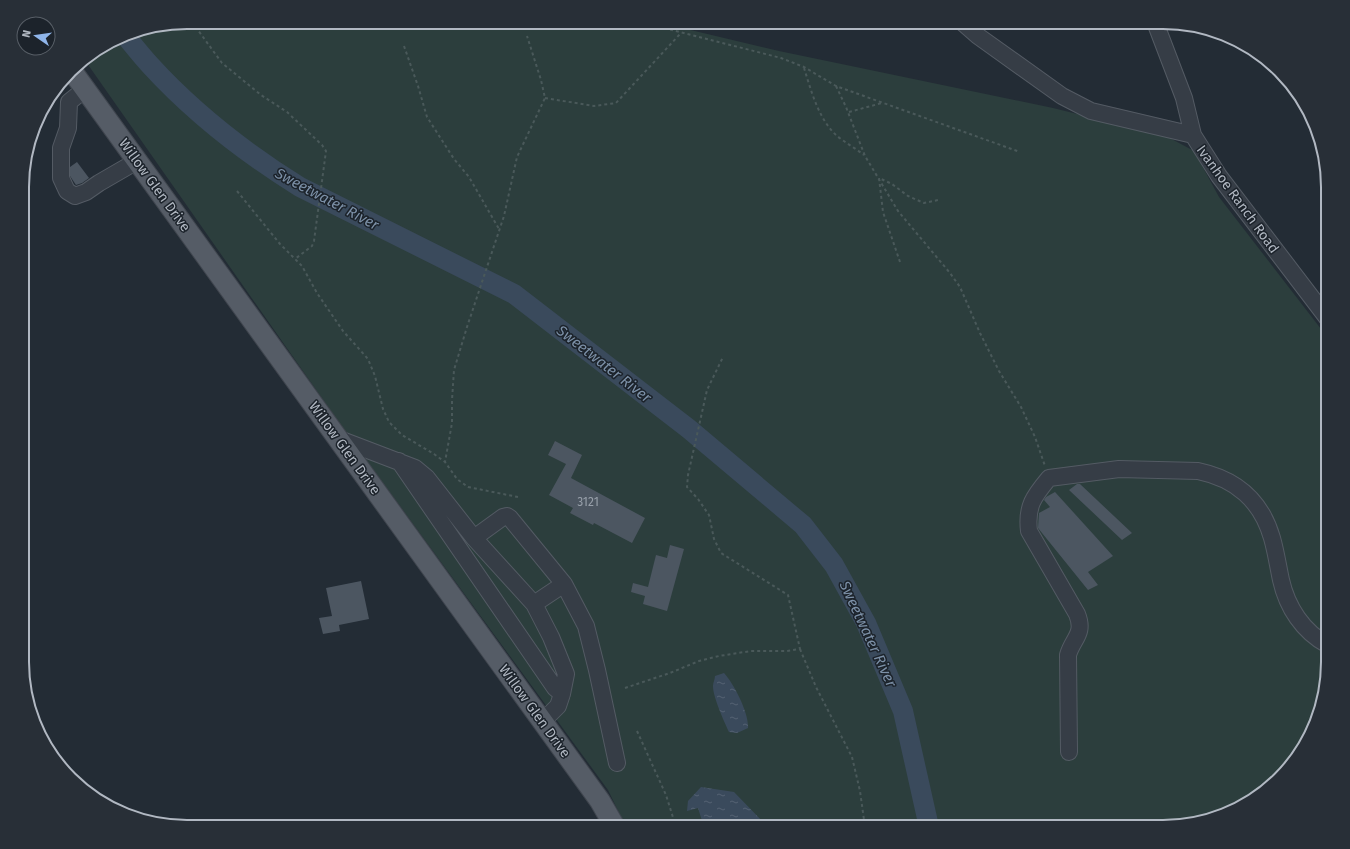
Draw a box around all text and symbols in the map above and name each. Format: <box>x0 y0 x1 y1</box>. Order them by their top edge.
north arrow <box>16 16 56 56</box>
text: N <box>20 29 34 39</box>
street label: Willow Glen Drive <box>115 135 194 235</box>
street label: Ivanhoe Ranch Road <box>1193 142 1282 257</box>
water label: Sweetwater River <box>271 164 383 235</box>
water label: Sweetwater River <box>552 321 656 407</box>
street label: Willow Glen Drive <box>305 398 384 498</box>
house number: 3121 <box>577 495 599 509</box>
water label: Sweetwater River <box>835 577 901 691</box>
street label: Willow Glen Drive <box>495 661 574 761</box>

